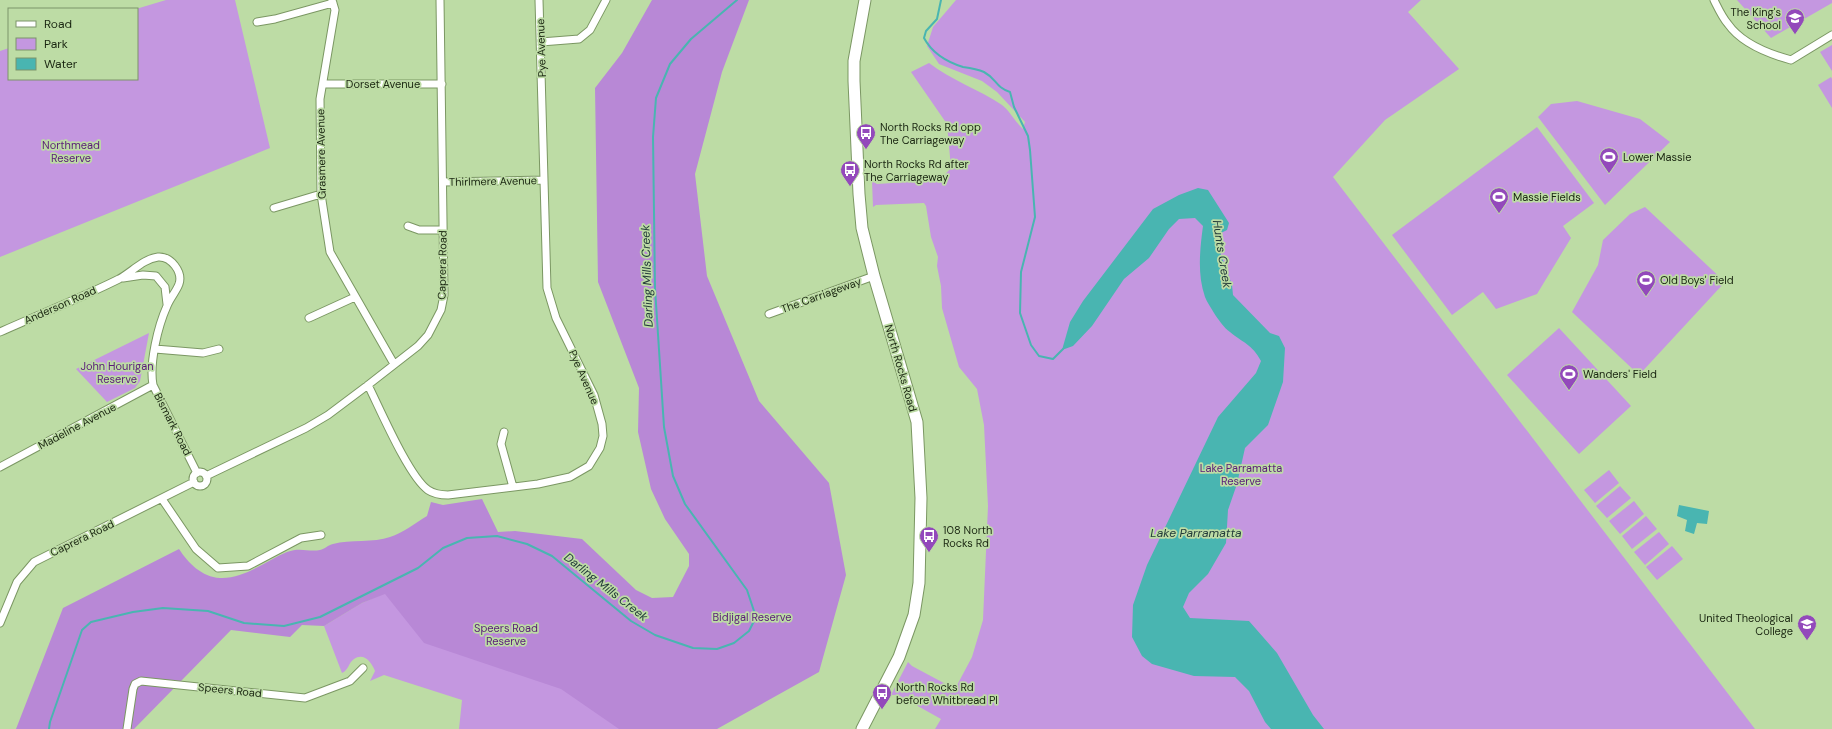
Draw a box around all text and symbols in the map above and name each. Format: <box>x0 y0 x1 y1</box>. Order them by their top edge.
place label: The King's School <box>1731 5 1781 32</box>
school or university icon: The King's School <box>1784 7 1806 35</box>
legend <box>8 8 138 80</box>
text: Road <box>44 16 72 32</box>
street label: Pye Avenue <box>533 19 549 77</box>
text: Park <box>44 36 68 52</box>
text: Water <box>44 56 78 72</box>
street label: Dorset Avenue <box>346 77 420 91</box>
street label: Grasmere Avenue <box>313 109 329 199</box>
place label: North Rocks Rd opp The Carriageway <box>880 120 981 147</box>
bus stop icon: North Rocks Rd opp The Carriageway <box>855 122 877 150</box>
park label: Northmead Reserve <box>42 138 100 165</box>
sports icon: Lower Massie <box>1598 146 1620 174</box>
place label: Lower Massie <box>1623 150 1691 164</box>
place label: North Rocks Rd after The Carriageway <box>864 157 969 184</box>
bus stop icon: North Rocks Rd after The Carriageway <box>839 159 861 187</box>
street label: Thirlmere Avenue <box>449 173 537 189</box>
sports icon: Massie Fields <box>1488 186 1510 214</box>
place label: Massie Fields <box>1513 190 1581 204</box>
water label: Hunts Creek <box>1209 219 1235 290</box>
water label: Darling Mills Creek <box>637 224 657 327</box>
street label: Caprera Road <box>434 230 450 300</box>
sports icon: Old Boys' Field <box>1635 269 1657 297</box>
place label: Old Boys' Field <box>1660 273 1734 287</box>
street label: The Carriageway <box>779 274 863 316</box>
street label: Anderson Road <box>22 283 98 327</box>
street label: North Rocks Road <box>882 323 920 413</box>
street label: Pye Avenue <box>566 347 602 407</box>
park label: John Hourigan Reserve <box>80 359 154 386</box>
sports icon: Wanders' Field <box>1558 363 1580 391</box>
place label: Wanders' Field <box>1583 367 1657 381</box>
street label: Bismark Road <box>151 390 195 458</box>
street label: Madeline Avenue <box>36 400 118 452</box>
park label: Lake Parramatta Reserve <box>1200 461 1282 488</box>
street label: Caprera Road <box>48 516 116 560</box>
place label: 108 North Rocks Rd <box>943 523 992 550</box>
bus stop icon: 108 North Rocks Rd <box>918 525 940 553</box>
water label: Lake Parramatta <box>1150 525 1242 541</box>
water label: Darling Mills Creek <box>561 549 652 625</box>
park label: Bidjigal Reserve <box>712 610 792 624</box>
place label: United Theological College <box>1699 611 1793 638</box>
school or university icon: United Theological College <box>1796 613 1818 641</box>
park label: Speers Road Reserve <box>474 621 538 648</box>
street label: Speers Road <box>197 680 263 700</box>
place label: North Rocks Rd before Whitbread Pl <box>896 680 998 707</box>
bus stop icon: North Rocks Rd before Whitbread Pl <box>871 682 893 710</box>

